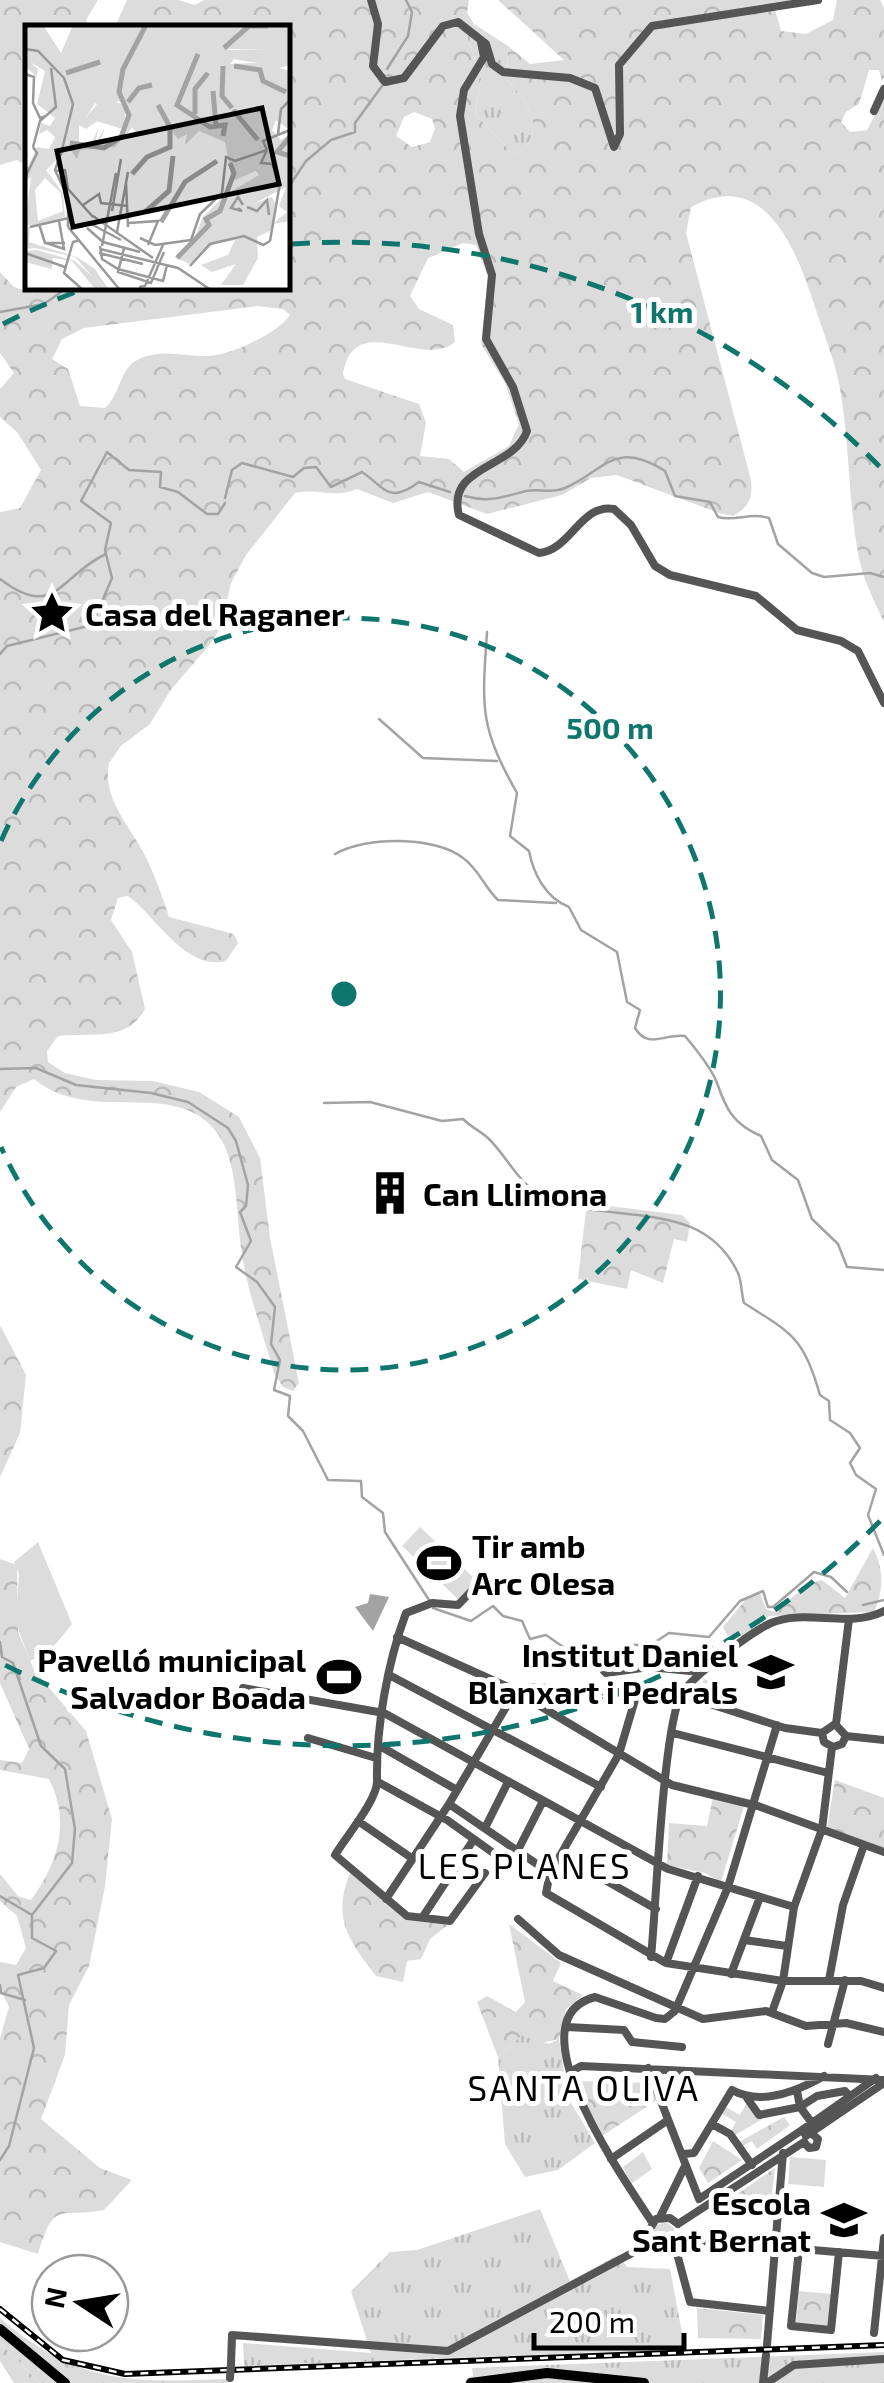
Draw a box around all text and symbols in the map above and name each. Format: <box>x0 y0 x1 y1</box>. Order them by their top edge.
inset map <box>25 25 290 290</box>
text: 1 km <box>631 293 693 329</box>
place icon: Casa del Raganer <box>28 589 76 637</box>
place label: Casa del Raganer <box>85 594 345 632</box>
text: 500 m <box>566 709 654 745</box>
centre of rings <box>326 976 362 1012</box>
building icon: Can Llimona <box>366 1169 414 1217</box>
place label: Can Llimona <box>423 1174 607 1212</box>
place label: Tir amb Arc Olesa <box>472 1526 615 1601</box>
sports icon: Tir amb Arc Olesa <box>415 1539 463 1587</box>
place label: Institut Daniel Blanxart i Pedrals <box>468 1635 738 1710</box>
place label: Pavelló municipal Salvador Boada <box>37 1640 306 1715</box>
school or university icon: Institut Daniel Blanxart i Pedrals <box>747 1648 795 1696</box>
sports icon: Pavelló municipal Salvador Boada <box>315 1653 363 1701</box>
district label: LES PLANES <box>418 1844 632 1886</box>
district label: SANTA OLIVA <box>467 2066 701 2108</box>
place label: Escola Sant Bernat <box>632 2183 811 2258</box>
school or university icon: Escola Sant Bernat <box>820 2196 868 2244</box>
north arrow <box>30 2253 130 2353</box>
text: N <box>36 2284 73 2311</box>
scale bar <box>534 2288 684 2350</box>
text: 200 m <box>549 2303 635 2339</box>

